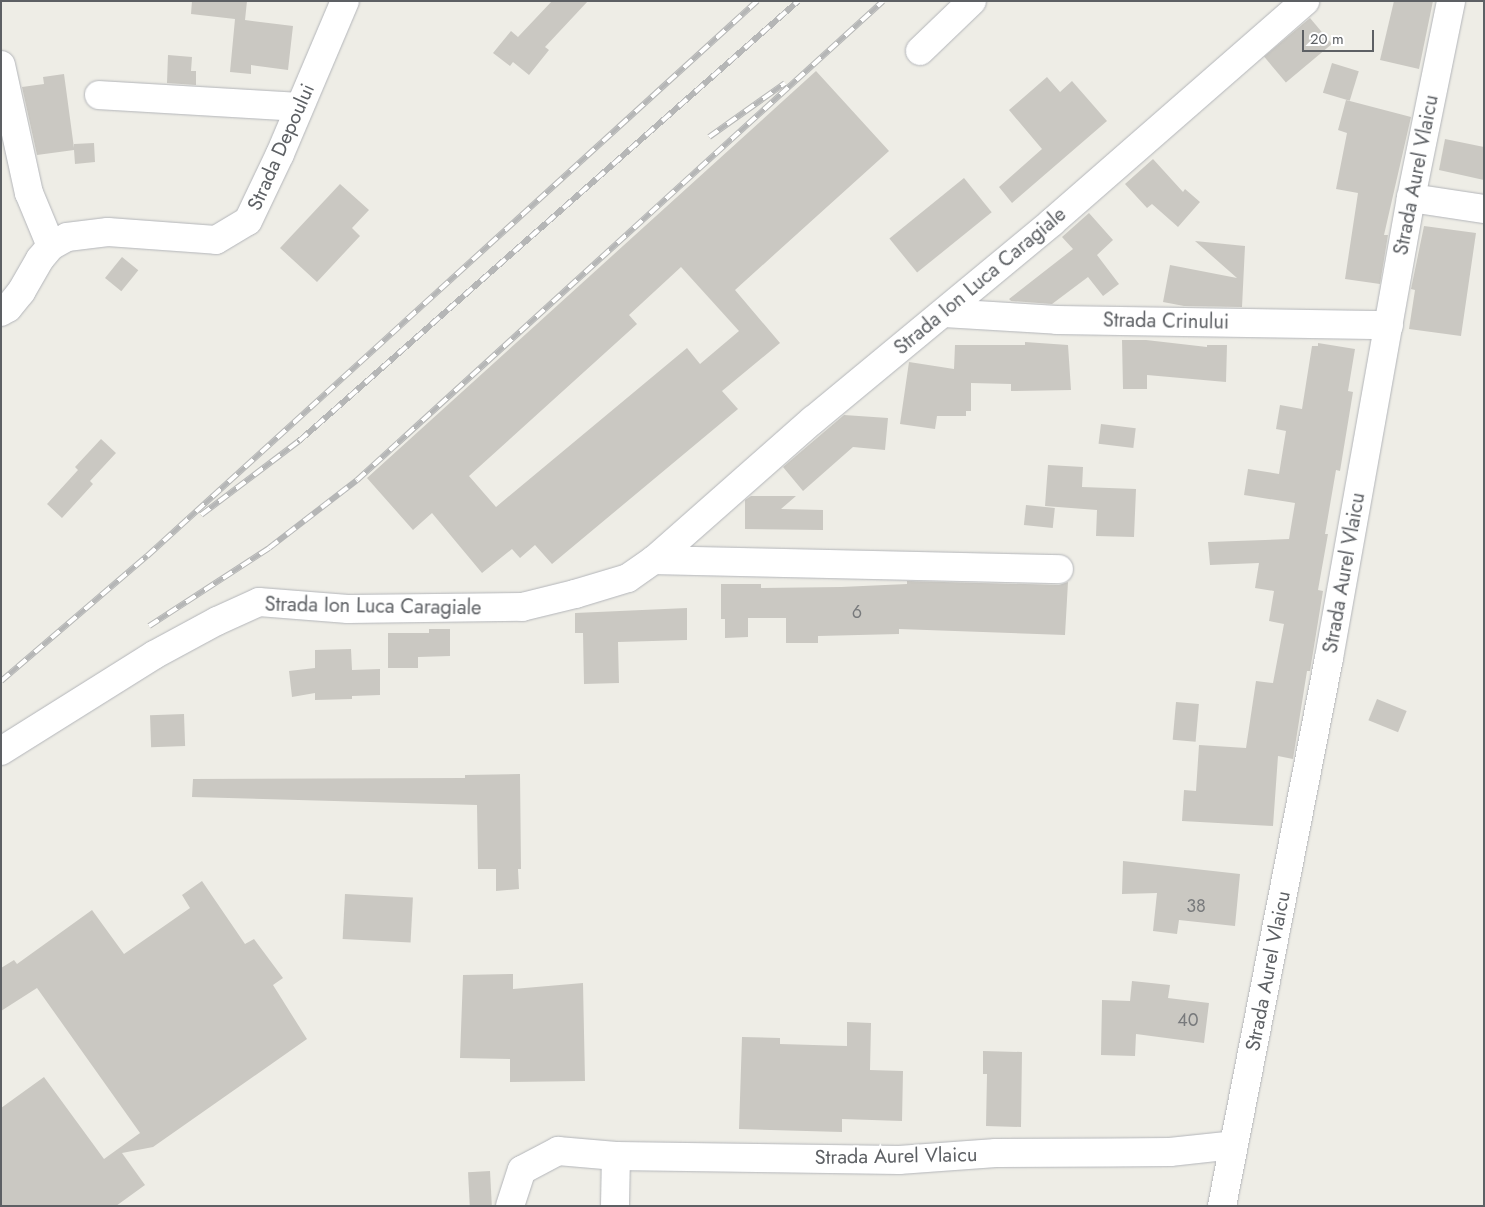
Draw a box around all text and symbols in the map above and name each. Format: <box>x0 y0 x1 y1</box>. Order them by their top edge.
scale bar <box>1305 20 1378 52</box>
text: 20 m <box>1310 28 1344 50</box>
street label: Strada Depoului <box>242 80 320 214</box>
street label: Strada Aurel Vlaicu <box>1389 93 1443 257</box>
street label: Strada Ion Luca Caragiale <box>889 202 1071 360</box>
street label: Strada Crinului <box>1103 308 1229 334</box>
street label: Strada Aurel Vlaicu <box>1318 491 1370 655</box>
street label: Strada Ion Luca Caragiale <box>264 592 482 620</box>
house number: 6 <box>852 601 862 623</box>
street label: Strada Aurel Vlaicu <box>1241 889 1295 1053</box>
house number: 38 <box>1186 895 1206 917</box>
house number: 40 <box>1177 1009 1199 1031</box>
street label: Strada Aurel Vlaicu <box>814 1143 978 1169</box>

